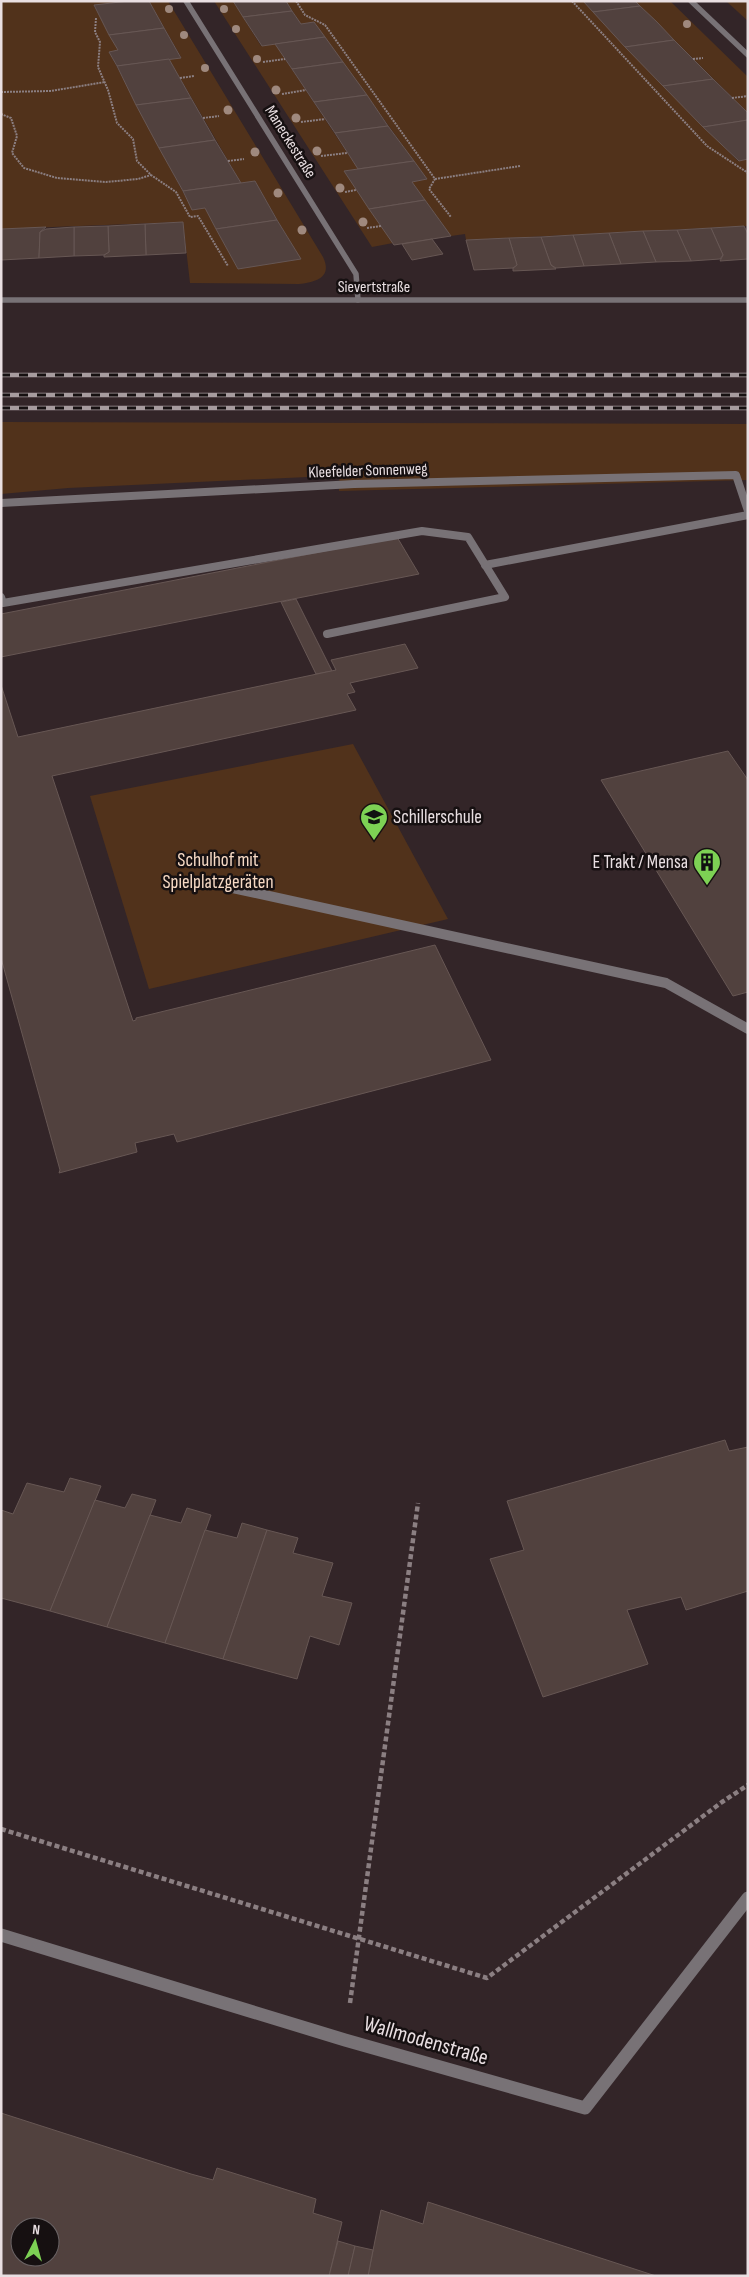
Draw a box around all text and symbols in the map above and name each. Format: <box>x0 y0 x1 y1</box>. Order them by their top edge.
street label: Maneckestraße <box>260 102 320 182</box>
street label: Sievertstraße <box>338 278 410 297</box>
street label: Kleefelder Sonnenweg <box>308 459 428 483</box>
school or university icon: Schillerschule <box>359 802 389 841</box>
place label: Schillerschule <box>393 806 482 829</box>
building icon: E Trakt / Mensa <box>692 847 722 886</box>
park label: Schulhof mit Spielplatzgeräten <box>162 849 274 894</box>
place label: E Trakt / Mensa <box>593 851 688 874</box>
street label: Wallmodenstraße <box>361 2010 491 2072</box>
north arrow <box>10 2217 60 2267</box>
text: N <box>32 2221 41 2238</box>

